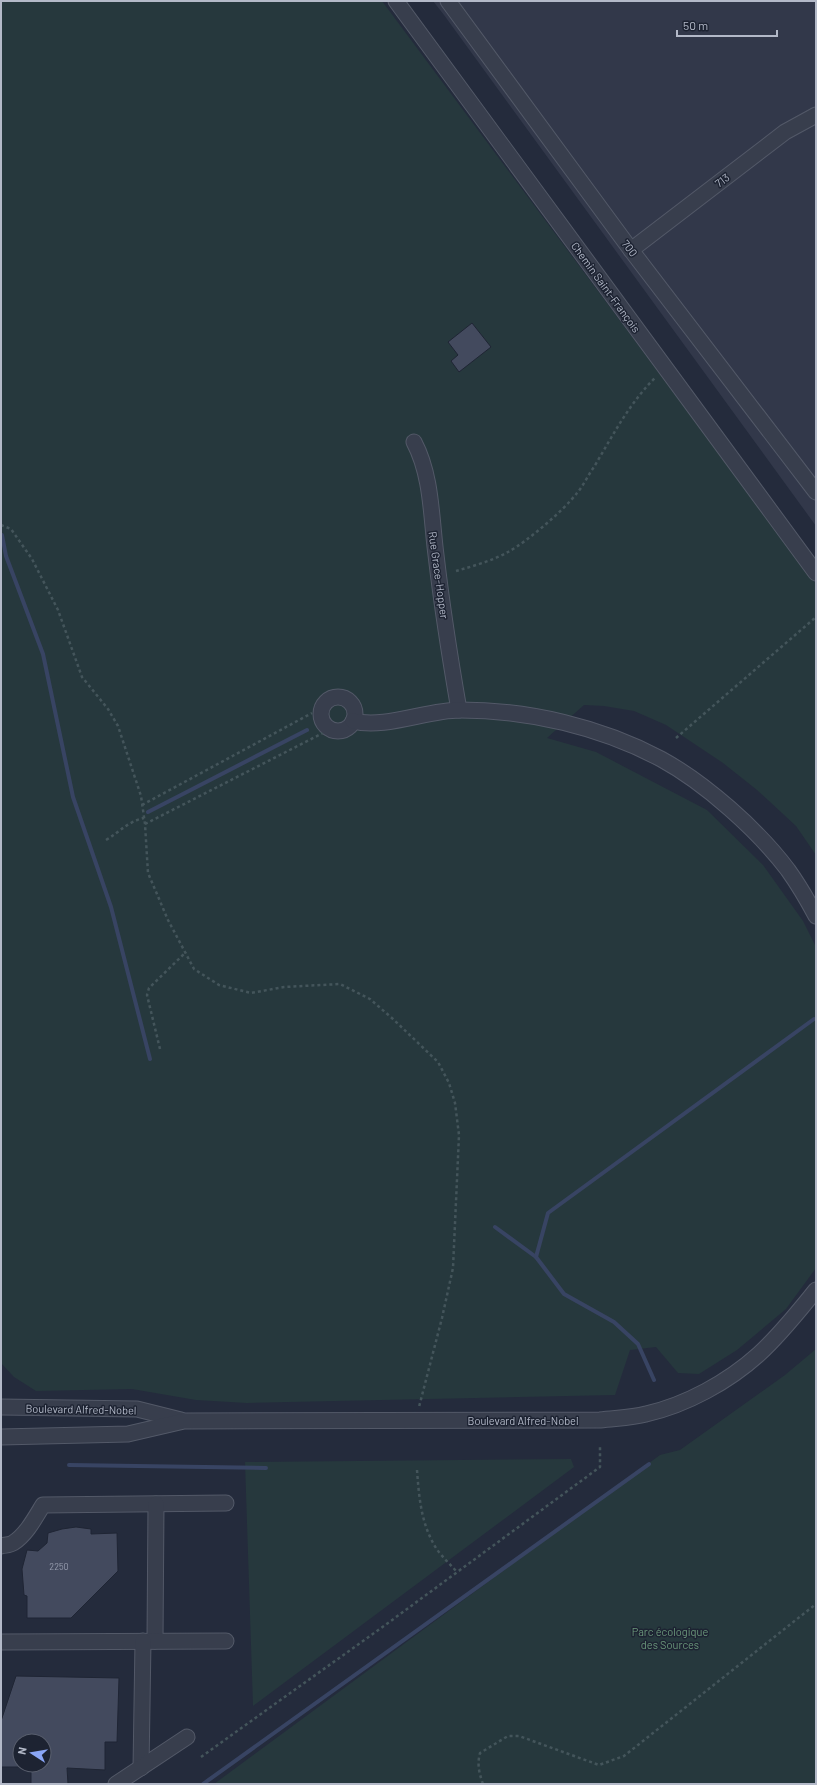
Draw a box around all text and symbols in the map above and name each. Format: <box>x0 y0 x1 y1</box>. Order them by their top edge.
scale bar <box>677 12 777 38</box>
text: 50 m <box>683 18 708 32</box>
street label: 713 <box>712 170 732 190</box>
street label: 700 <box>620 237 640 259</box>
street label: Chemin Saint-François <box>569 239 643 335</box>
street label: Rue Grace-Hopper <box>426 531 452 619</box>
street label: Boulevard Alfred-Nobel <box>25 1402 137 1416</box>
street label: Boulevard Alfred-Nobel <box>468 1414 578 1427</box>
house number: 2250 <box>49 1561 69 1572</box>
park label: Parc écologique des Sources <box>632 1625 708 1651</box>
north arrow <box>12 1733 52 1773</box>
text: N <box>15 1746 29 1756</box>

